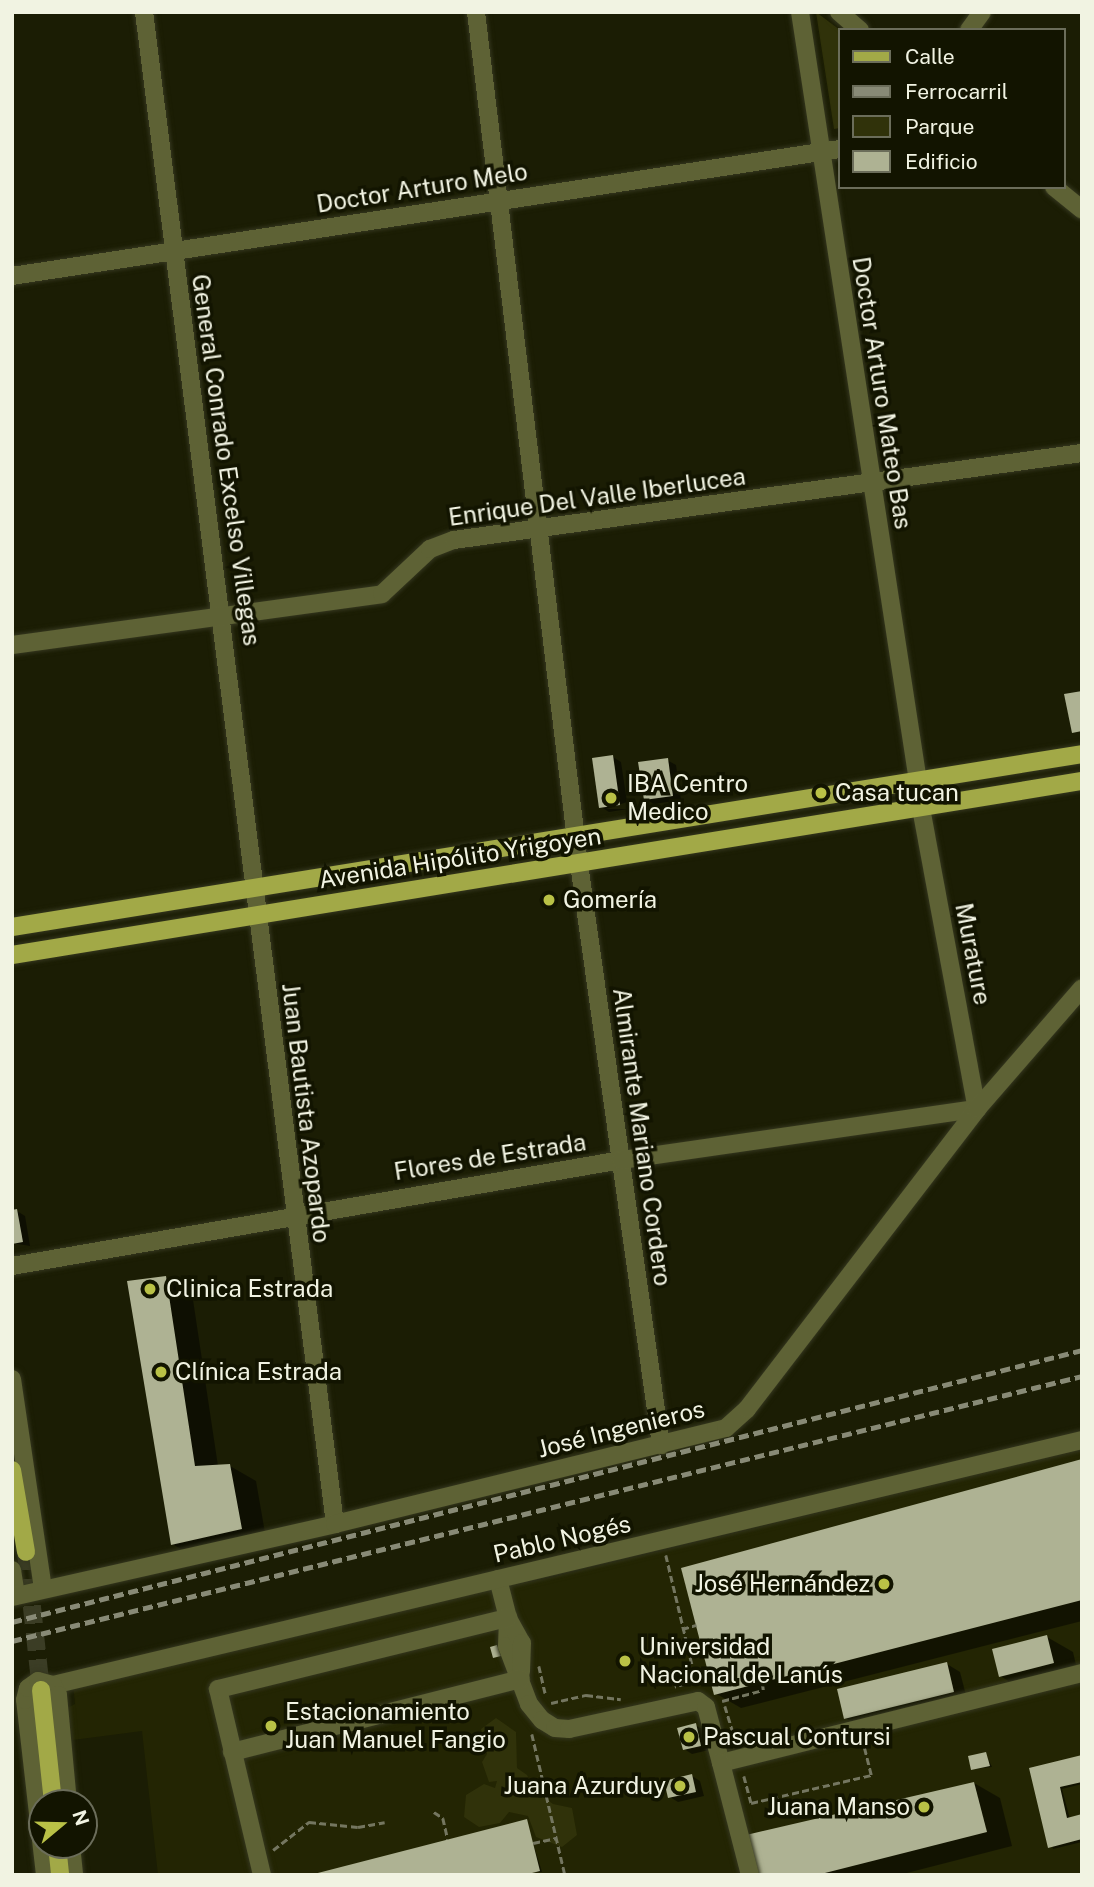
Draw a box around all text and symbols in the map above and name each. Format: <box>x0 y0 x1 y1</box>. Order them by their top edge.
legend <box>838 28 1066 189</box>
text: Calle <box>905 44 955 69</box>
text: Ferrocarril <box>905 79 1008 104</box>
text: Parque <box>905 114 974 139</box>
text: Edificio <box>905 149 978 174</box>
street label: Doctor Arturo Melo <box>314 157 530 219</box>
street label: Doctor Arturo Mateo Bas <box>846 255 918 531</box>
street label: General Conrado Excelso Villegas <box>186 272 266 648</box>
street label: Enrique Del Valle Iberlucea <box>446 462 748 532</box>
place label: IBA Centro Medico <box>627 770 748 826</box>
place label: Casa tucan <box>835 779 959 807</box>
marker: Casa tucan <box>813 785 829 801</box>
marker: IBA Centro Medico <box>601 788 621 808</box>
street label: Avenida Hipólito Yrigoyen <box>317 821 603 895</box>
place label: Gomería <box>563 886 657 914</box>
marker: Gomería <box>541 892 557 908</box>
street label: Murature <box>949 901 997 1007</box>
street label: Juan Bautista Azopardo <box>276 981 336 1245</box>
street label: Almirante Mariano Cordero <box>607 986 677 1288</box>
street label: Flores de Estrada <box>392 1128 588 1186</box>
place label: Clinica Estrada <box>166 1275 333 1303</box>
marker: Clinica Estrada <box>140 1279 160 1299</box>
place label: Clínica Estrada <box>175 1358 342 1386</box>
marker: Clínica Estrada <box>153 1364 169 1380</box>
street label: José Ingenieros <box>534 1394 708 1464</box>
street label: Pablo Nogés <box>490 1509 634 1569</box>
place label: José Hernández <box>694 1570 870 1598</box>
marker: José Hernández <box>876 1576 892 1592</box>
place label: Universidad Nacional de Lanús <box>639 1633 843 1689</box>
marker: Universidad Nacional de Lanús <box>617 1653 633 1669</box>
place label: Estacionamiento Juan Manuel Fangio <box>285 1698 506 1754</box>
marker: Estacionamiento Juan Manuel Fangio <box>263 1718 279 1734</box>
place label: Pascual Contursi <box>703 1723 891 1751</box>
marker: Pascual Contursi <box>681 1729 697 1745</box>
place label: Juana Azurduy <box>504 1772 666 1800</box>
marker: Juana Azurduy <box>672 1778 688 1794</box>
north arrow <box>28 1789 98 1859</box>
place label: Juana Manso <box>767 1793 910 1821</box>
marker: Juana Manso <box>916 1799 932 1815</box>
text: N <box>68 1807 94 1828</box>

